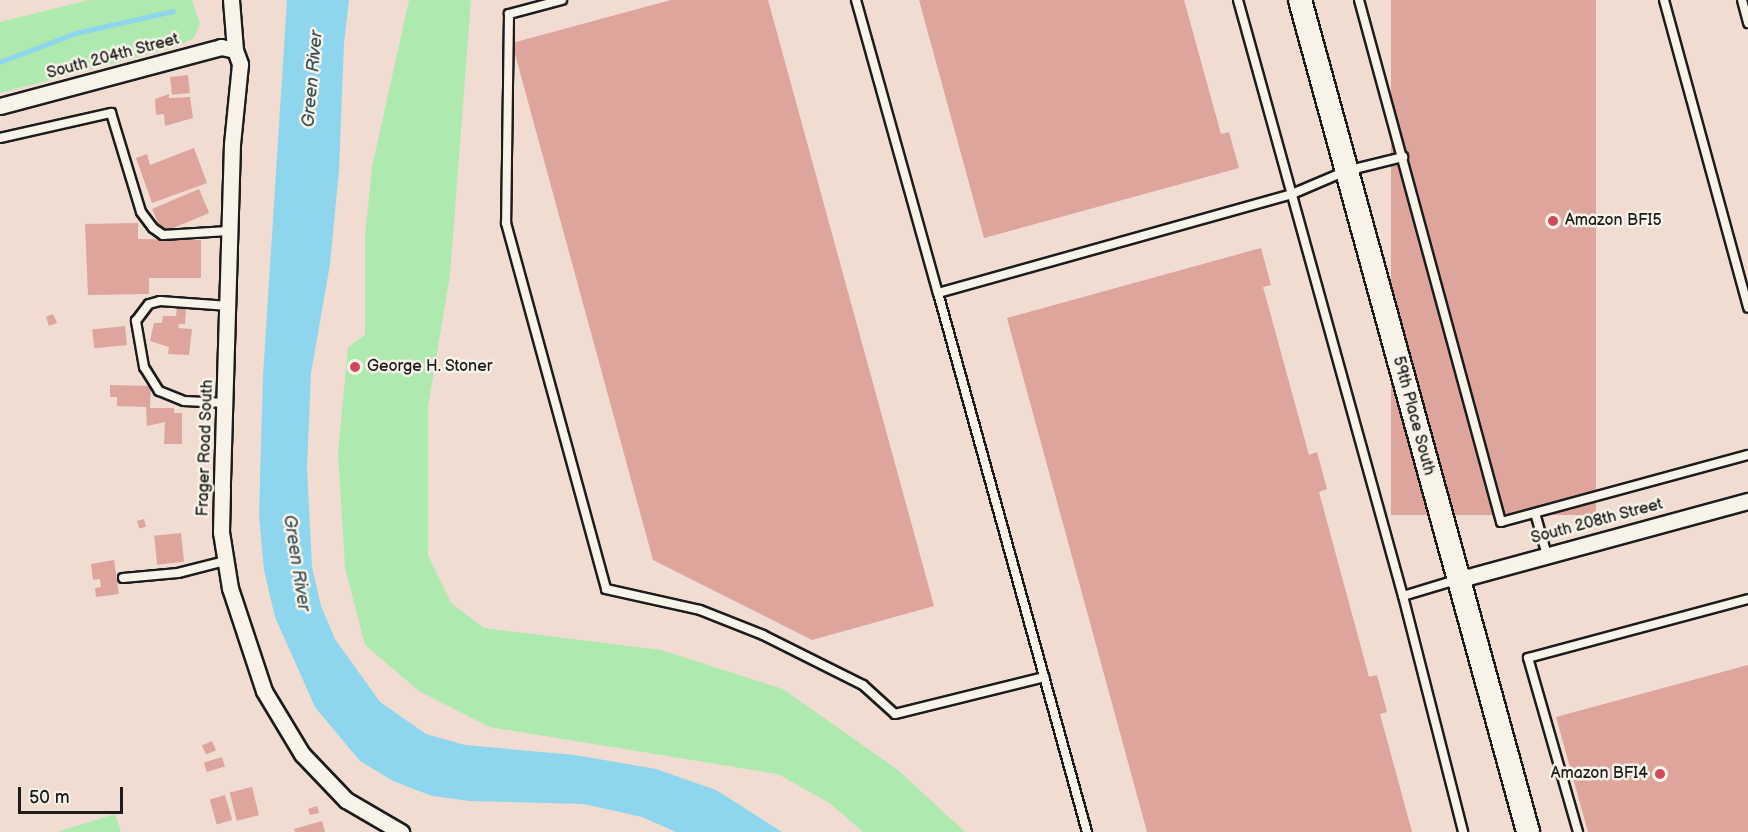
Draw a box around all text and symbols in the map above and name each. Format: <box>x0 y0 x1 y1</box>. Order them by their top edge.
street label: South 204th Street <box>45 30 181 84</box>
water label: Green River <box>298 30 328 128</box>
place label: Amazon BFI5 <box>1565 211 1662 231</box>
marker: Amazon BFI5 <box>1546 214 1560 228</box>
street label: 59th Place South <box>1388 354 1438 478</box>
place label: George H. Stoner <box>367 357 493 377</box>
marker: George H. Stoner <box>348 360 362 374</box>
street label: Frager Road South <box>194 379 218 517</box>
street label: South 208th Street <box>1529 495 1665 549</box>
water label: Green River <box>278 513 314 613</box>
place label: Amazon BFI4 <box>1551 764 1648 784</box>
marker: Amazon BFI4 <box>1653 767 1667 781</box>
scale bar <box>21 775 126 813</box>
text: 50 m <box>29 787 70 808</box>

